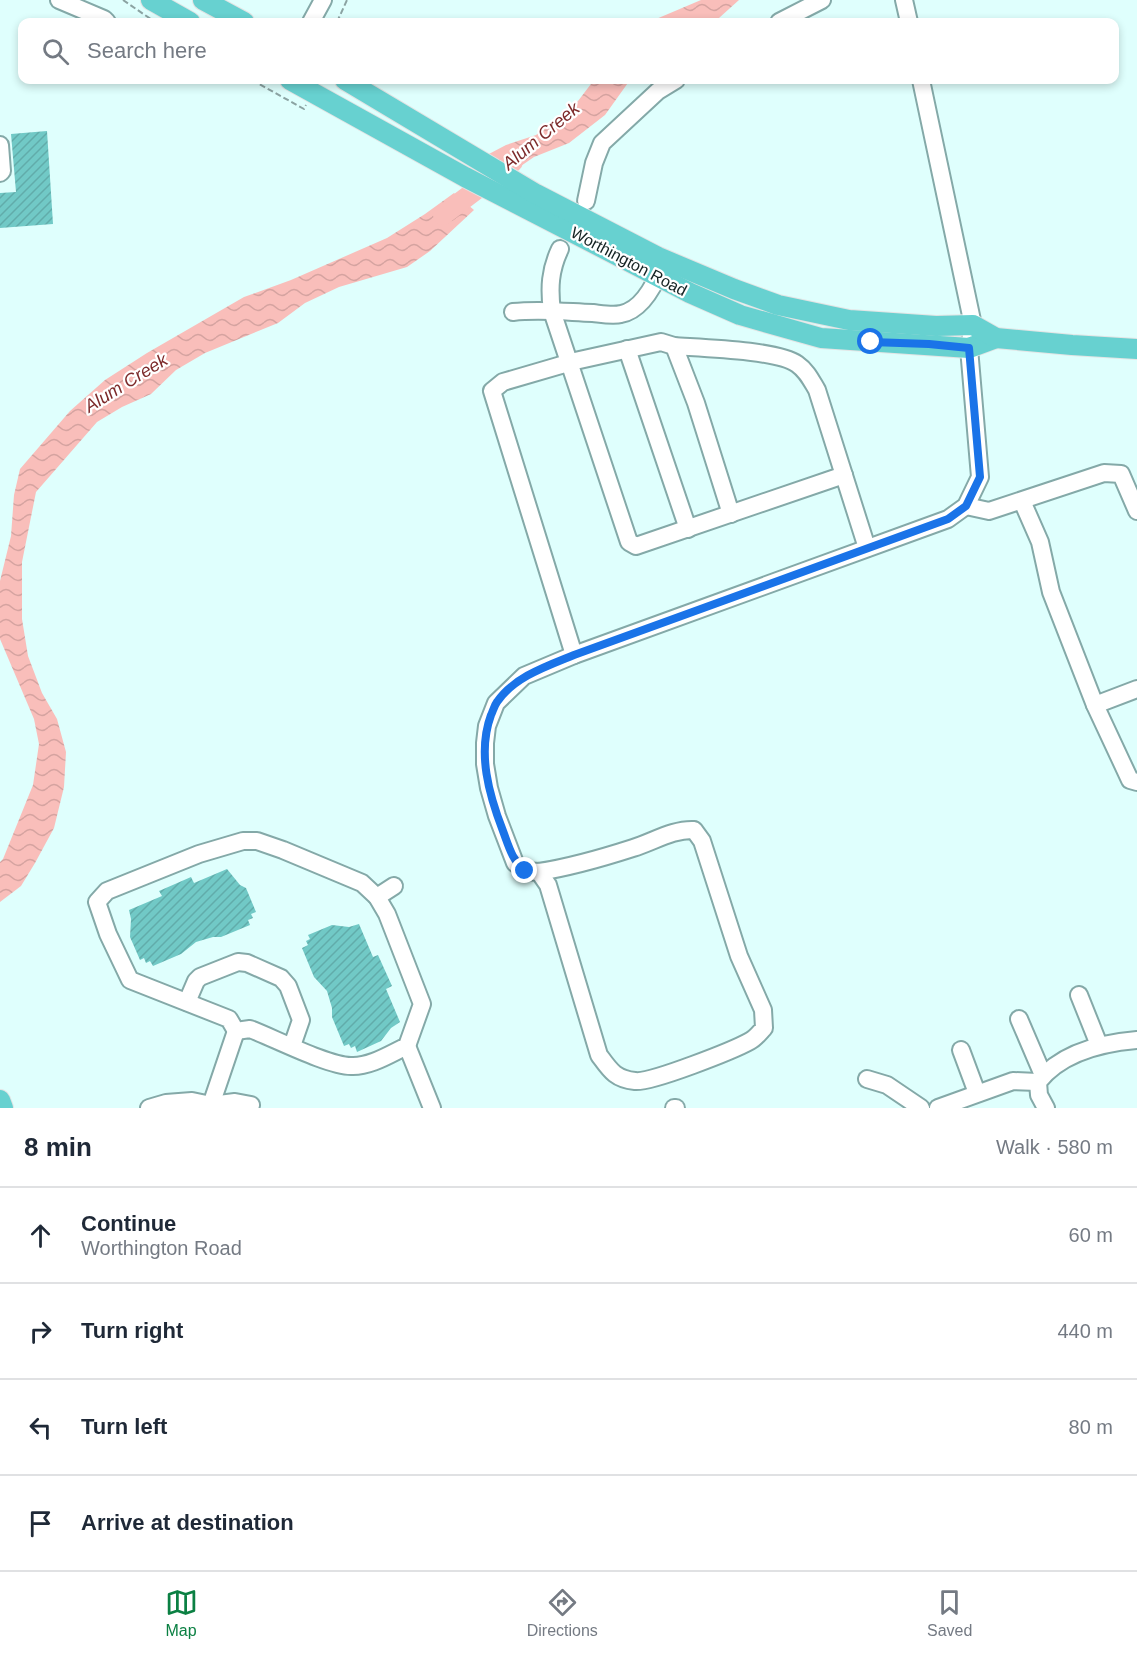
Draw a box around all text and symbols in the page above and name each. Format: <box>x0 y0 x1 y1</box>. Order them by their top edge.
search box <box>18 18 1119 84</box>
icon: search <box>39 35 72 68</box>
text: Search here <box>87 38 207 63</box>
water label: Alum Creek <box>498 97 584 175</box>
street label: Worthington Road <box>568 224 690 299</box>
route start <box>857 328 883 354</box>
water label: Alum Creek <box>80 349 172 417</box>
route end <box>511 857 537 883</box>
text: 8 min <box>24 1132 92 1162</box>
text: Walk · 580 m <box>996 1136 1113 1158</box>
text: Continue <box>81 1211 176 1236</box>
icon: ahead <box>24 1219 57 1252</box>
text: 60 m <box>1069 1224 1113 1246</box>
text: Worthington Road <box>81 1237 242 1259</box>
icon: right <box>24 1315 57 1348</box>
text: Turn right <box>81 1318 183 1343</box>
text: 440 m <box>1057 1320 1113 1342</box>
icon: left <box>24 1411 57 1444</box>
text: Turn left <box>81 1414 167 1439</box>
text: 80 m <box>1069 1416 1113 1438</box>
icon: arrive <box>24 1507 57 1540</box>
text: Arrive at destination <box>81 1510 294 1535</box>
tab: Map <box>165 1586 198 1640</box>
tab: Directions <box>527 1586 598 1640</box>
tab: Saved <box>927 1586 972 1640</box>

